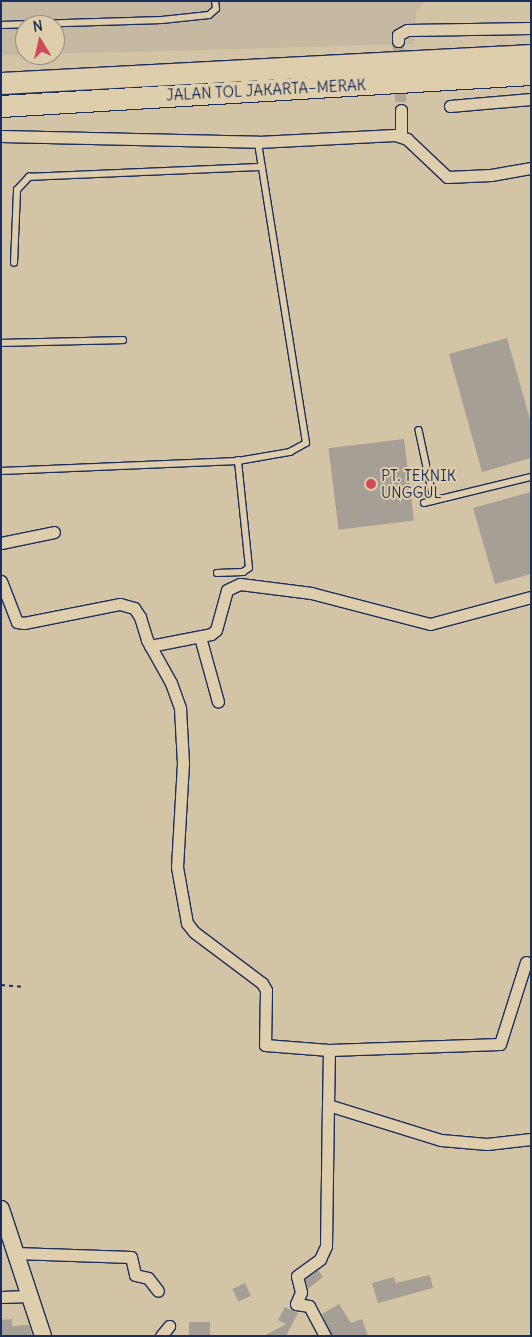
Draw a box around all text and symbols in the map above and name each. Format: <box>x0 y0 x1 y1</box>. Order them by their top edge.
north arrow <box>15 15 65 65</box>
text: N <box>32 17 44 36</box>
street label: JALAN TOL JAKARTA–MERAK <box>166 76 366 104</box>
place label: PT. TEKNIK UNGGUL <box>381 466 456 501</box>
marker: PT. TEKNIK UNGGUL <box>365 478 377 490</box>

